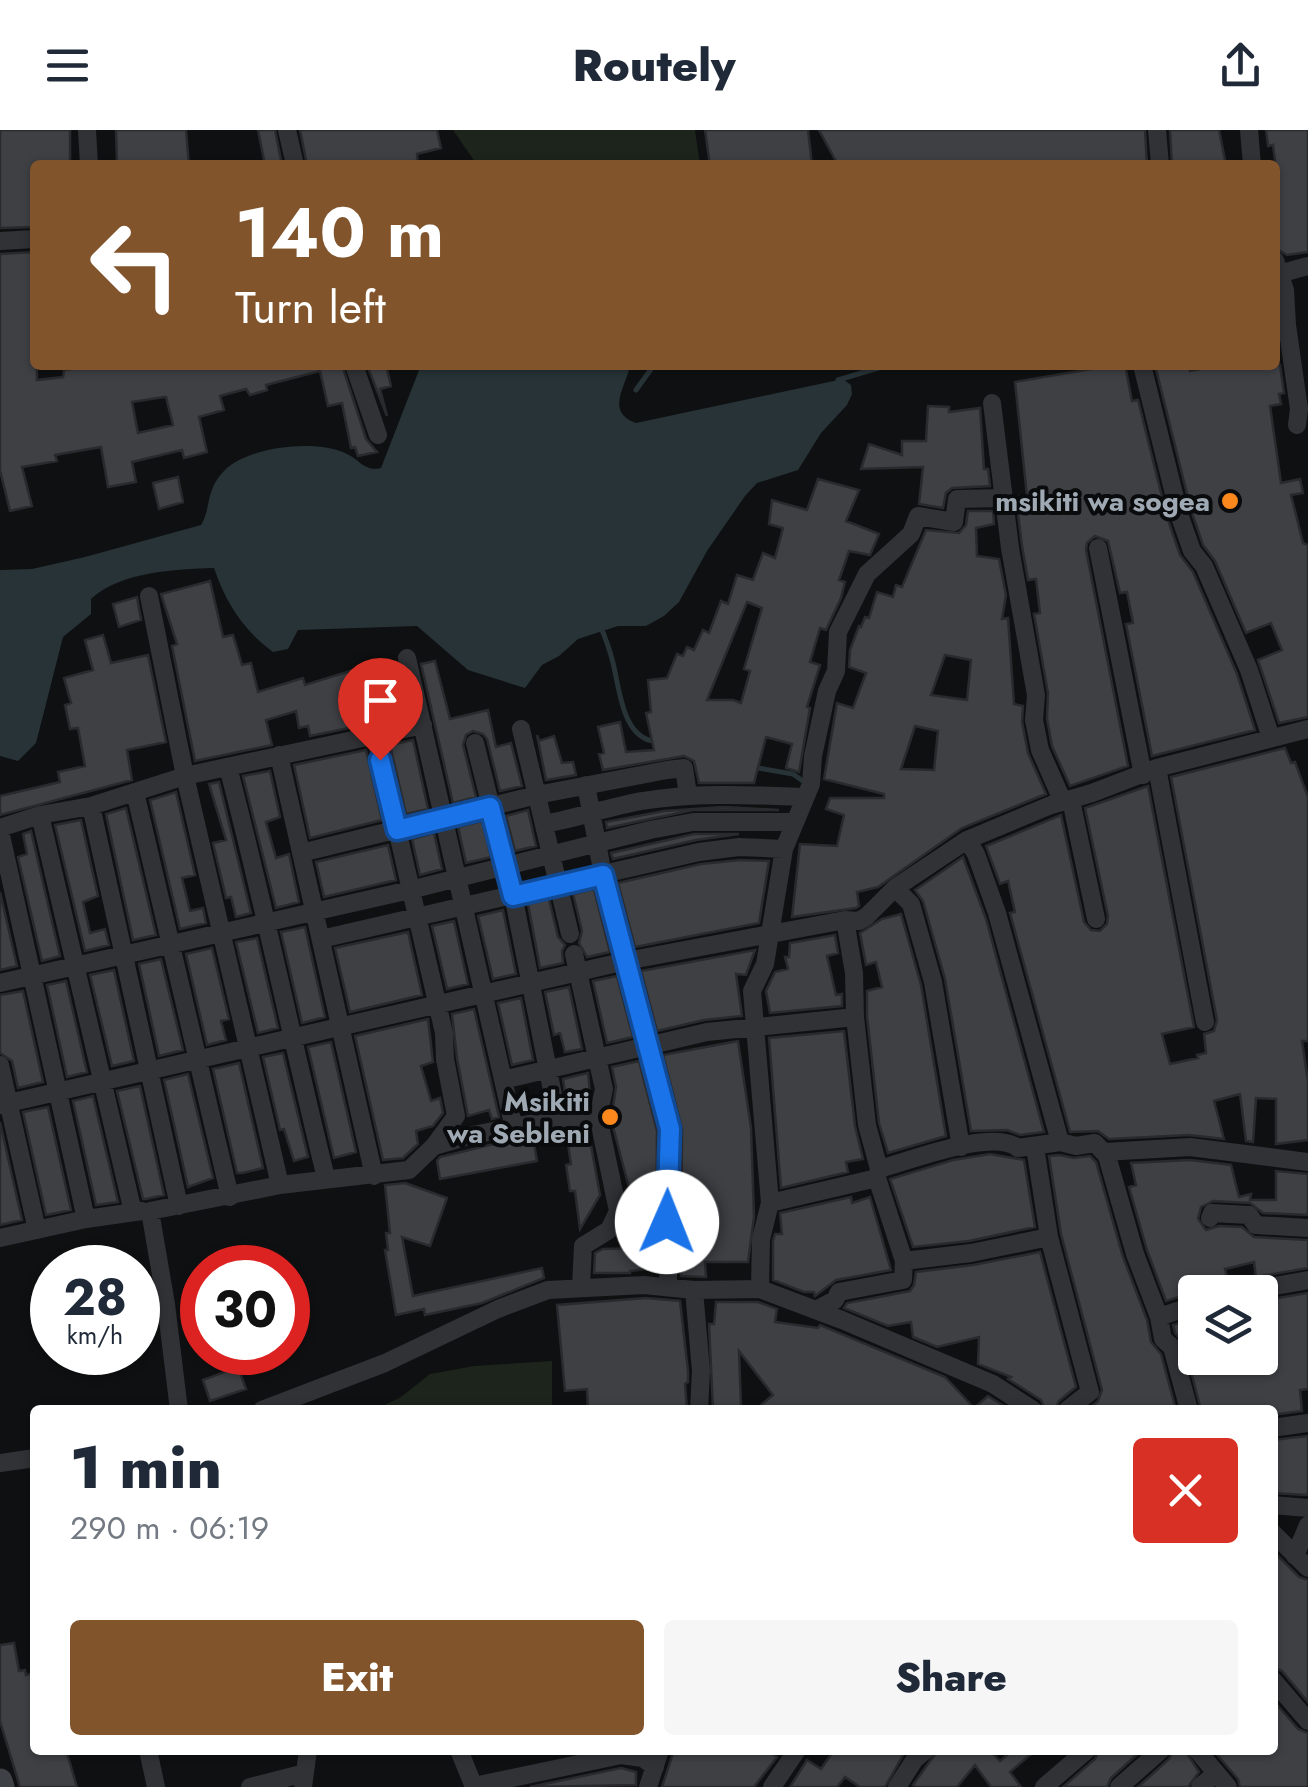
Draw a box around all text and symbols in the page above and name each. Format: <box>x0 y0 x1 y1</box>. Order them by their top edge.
text: Routely <box>572 33 736 98</box>
icon: menu <box>40 38 95 93</box>
icon: share <box>1213 38 1268 93</box>
text: 140 m <box>235 182 444 283</box>
icon: left <box>70 200 200 330</box>
text: Turn left <box>235 275 386 340</box>
place label: msikiti wa sogea <box>995 481 1210 522</box>
marker: msikiti wa sogea <box>1219 490 1241 512</box>
pin <box>338 658 423 761</box>
icon: arrive <box>353 673 408 728</box>
place label: Msikiti wa Sebleni <box>446 1081 590 1154</box>
marker: Msikiti wa Sebleni <box>599 1106 621 1128</box>
position arrow <box>615 1170 719 1274</box>
speed limit sign: 30 <box>180 1245 310 1375</box>
text: 28 <box>63 1261 127 1334</box>
map controls <box>1178 1275 1278 1375</box>
button: layers <box>1178 1275 1278 1375</box>
text: km/h <box>67 1317 123 1353</box>
text: 1 min <box>70 1424 222 1511</box>
button: close <box>1133 1438 1238 1543</box>
text: 290 m · 06:19 <box>70 1505 269 1551</box>
button: Exit <box>70 1620 644 1735</box>
button: Share <box>664 1620 1238 1735</box>

